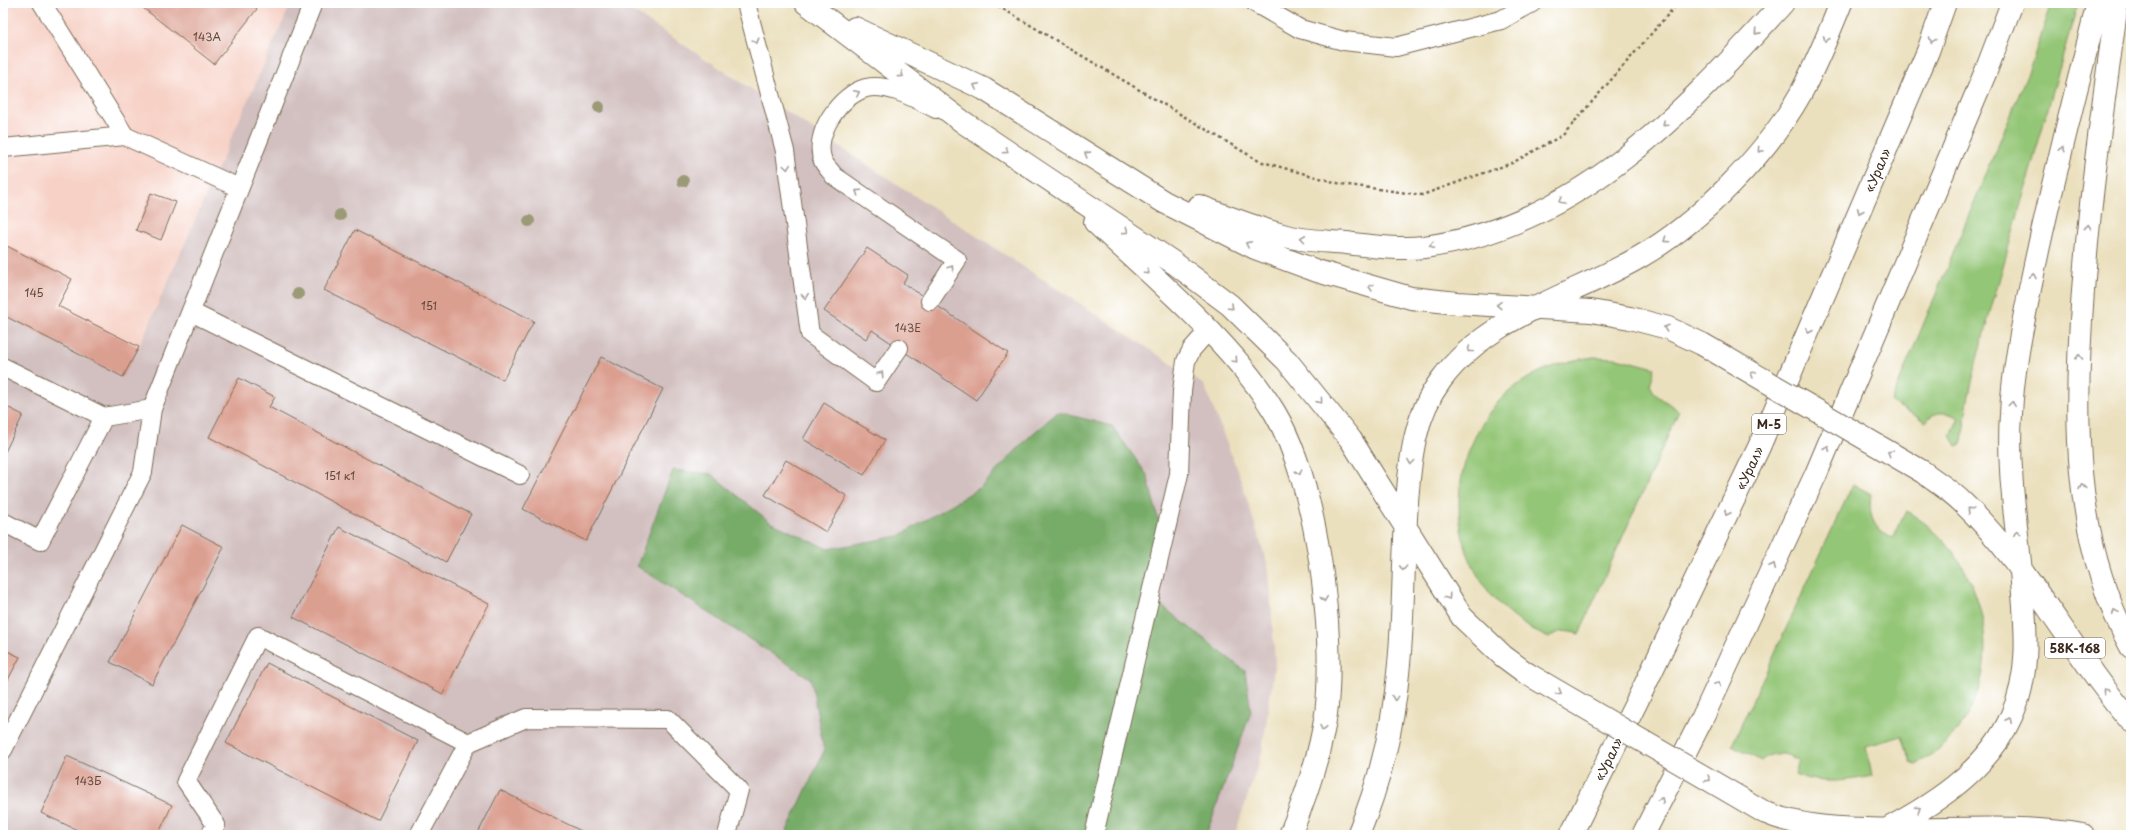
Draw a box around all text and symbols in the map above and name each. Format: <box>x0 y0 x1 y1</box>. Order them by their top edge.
one-way arrow <box>1754 27 1762 35</box>
house number: 143А <box>193 28 222 45</box>
one-way arrow <box>1823 35 1831 42</box>
one-way arrow <box>1928 36 1936 43</box>
one-way arrow <box>751 37 760 44</box>
one-way arrow <box>897 70 904 77</box>
one-way arrow <box>973 83 981 91</box>
one-way arrow <box>852 90 860 98</box>
one-way arrow <box>1662 119 1670 127</box>
one-way arrow <box>1757 145 1764 153</box>
street label: «Урал» <box>1859 145 1895 195</box>
one-way arrow <box>1002 146 1009 153</box>
one-way arrow <box>2057 146 2065 152</box>
one-way arrow <box>1084 151 1091 159</box>
one-way arrow <box>782 164 791 170</box>
one-way arrow <box>855 189 862 197</box>
one-way arrow <box>1558 197 1565 204</box>
one-way arrow <box>1857 207 1865 215</box>
one-way arrow <box>2083 224 2092 230</box>
one-way arrow <box>1122 226 1129 234</box>
one-way arrow <box>1300 234 1306 243</box>
one-way arrow <box>1663 235 1670 242</box>
one-way arrow <box>1429 241 1436 249</box>
one-way arrow <box>1245 242 1252 249</box>
one-way arrow <box>946 265 954 272</box>
one-way arrow <box>1142 267 1150 275</box>
one-way arrow <box>2028 273 2037 279</box>
one-way arrow <box>1368 283 1374 291</box>
house number: 145 <box>24 284 44 301</box>
one-way arrow <box>800 293 809 299</box>
house number: 151 <box>421 297 437 314</box>
one-way arrow <box>1496 301 1502 310</box>
one-way arrow <box>1226 302 1234 310</box>
house number: 143Е <box>895 319 921 336</box>
one-way arrow <box>1663 325 1670 333</box>
one-way arrow <box>1806 326 1814 334</box>
one-way arrow <box>1467 346 1474 353</box>
one-way arrow <box>2075 354 2083 360</box>
one-way arrow <box>1230 355 1238 363</box>
one-way arrow <box>876 371 884 378</box>
one-way arrow <box>1750 371 1757 378</box>
one-way arrow <box>1316 397 1323 404</box>
one-way arrow <box>2007 401 2016 407</box>
road number: М-5 <box>1752 414 1786 434</box>
street label: «Урал» <box>1731 443 1767 493</box>
one-way arrow <box>1823 444 1831 451</box>
one-way arrow <box>1886 450 1894 457</box>
one-way arrow <box>1407 459 1416 465</box>
house number: 151 к1 <box>325 467 355 484</box>
one-way arrow <box>1294 468 1303 475</box>
one-way arrow <box>2078 484 2087 490</box>
one-way arrow <box>1967 507 1975 515</box>
one-way arrow <box>1724 509 1732 517</box>
one-way arrow <box>2013 530 2022 536</box>
one-way arrow <box>1768 562 1776 570</box>
one-way arrow <box>1399 565 1408 571</box>
one-way arrow <box>1443 593 1450 600</box>
one-way arrow <box>1319 596 1328 602</box>
one-way arrow <box>2112 609 2120 616</box>
road number: 58К-168 <box>2045 638 2105 658</box>
one-way arrow <box>1713 680 1721 688</box>
one-way arrow <box>1555 688 1562 695</box>
one-way arrow <box>2104 689 2111 696</box>
one-way arrow <box>1391 695 1400 701</box>
one-way arrow <box>2004 717 2012 724</box>
one-way arrow <box>1319 725 1327 732</box>
street label: «Урал» <box>1589 734 1627 784</box>
house number: 143Б <box>75 772 101 789</box>
one-way arrow <box>1704 775 1711 782</box>
one-way arrow <box>1656 797 1664 804</box>
one-way arrow <box>1914 807 1921 814</box>

